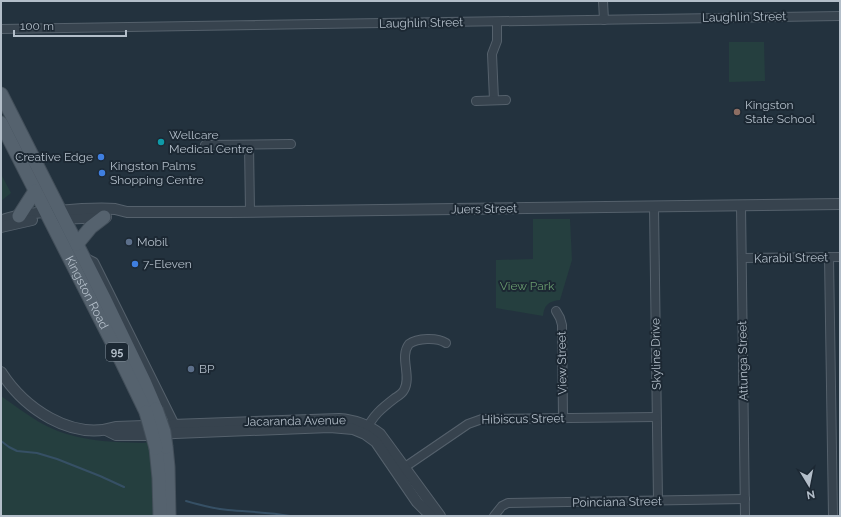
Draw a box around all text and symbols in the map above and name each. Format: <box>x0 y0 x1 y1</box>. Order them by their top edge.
street label: Laughlin Street <box>702 9 786 25</box>
scale bar <box>14 12 126 38</box>
street label: Laughlin Street <box>379 15 463 31</box>
text: 100 m <box>20 19 54 33</box>
place label: Kingston State School <box>745 98 816 126</box>
marker: Kingston State School <box>732 107 742 117</box>
place label: Wellcare Medical Centre <box>169 128 253 156</box>
marker: Wellcare Medical Centre <box>156 137 166 147</box>
place label: Creative Edge <box>15 150 93 164</box>
marker: Creative Edge <box>96 152 106 162</box>
place label: Kingston Palms Shopping Centre <box>110 159 204 187</box>
marker: Kingston Palms Shopping Centre <box>97 168 107 178</box>
street label: Juers Street <box>451 201 517 217</box>
place label: Mobil <box>137 235 169 249</box>
marker: Mobil <box>124 237 134 247</box>
street label: Karabil Street <box>754 250 828 266</box>
street label: Kingston Road <box>62 253 111 332</box>
place label: 7-Eleven <box>143 257 192 271</box>
marker: 7-Eleven <box>130 259 140 269</box>
park label: View Park <box>500 279 555 293</box>
street label: Skyline Drive <box>648 318 664 390</box>
street label: Attunga Street <box>735 321 751 401</box>
street label: View Street <box>554 331 570 395</box>
road number: 95 <box>106 343 128 361</box>
place label: BP <box>199 362 215 376</box>
marker: BP <box>186 364 196 374</box>
street label: Hibiscus Street <box>481 411 565 427</box>
street label: Jacaranda Avenue <box>244 413 346 429</box>
north arrow <box>789 465 829 505</box>
text: N <box>805 487 816 501</box>
street label: Poinciana Street <box>572 494 662 510</box>

